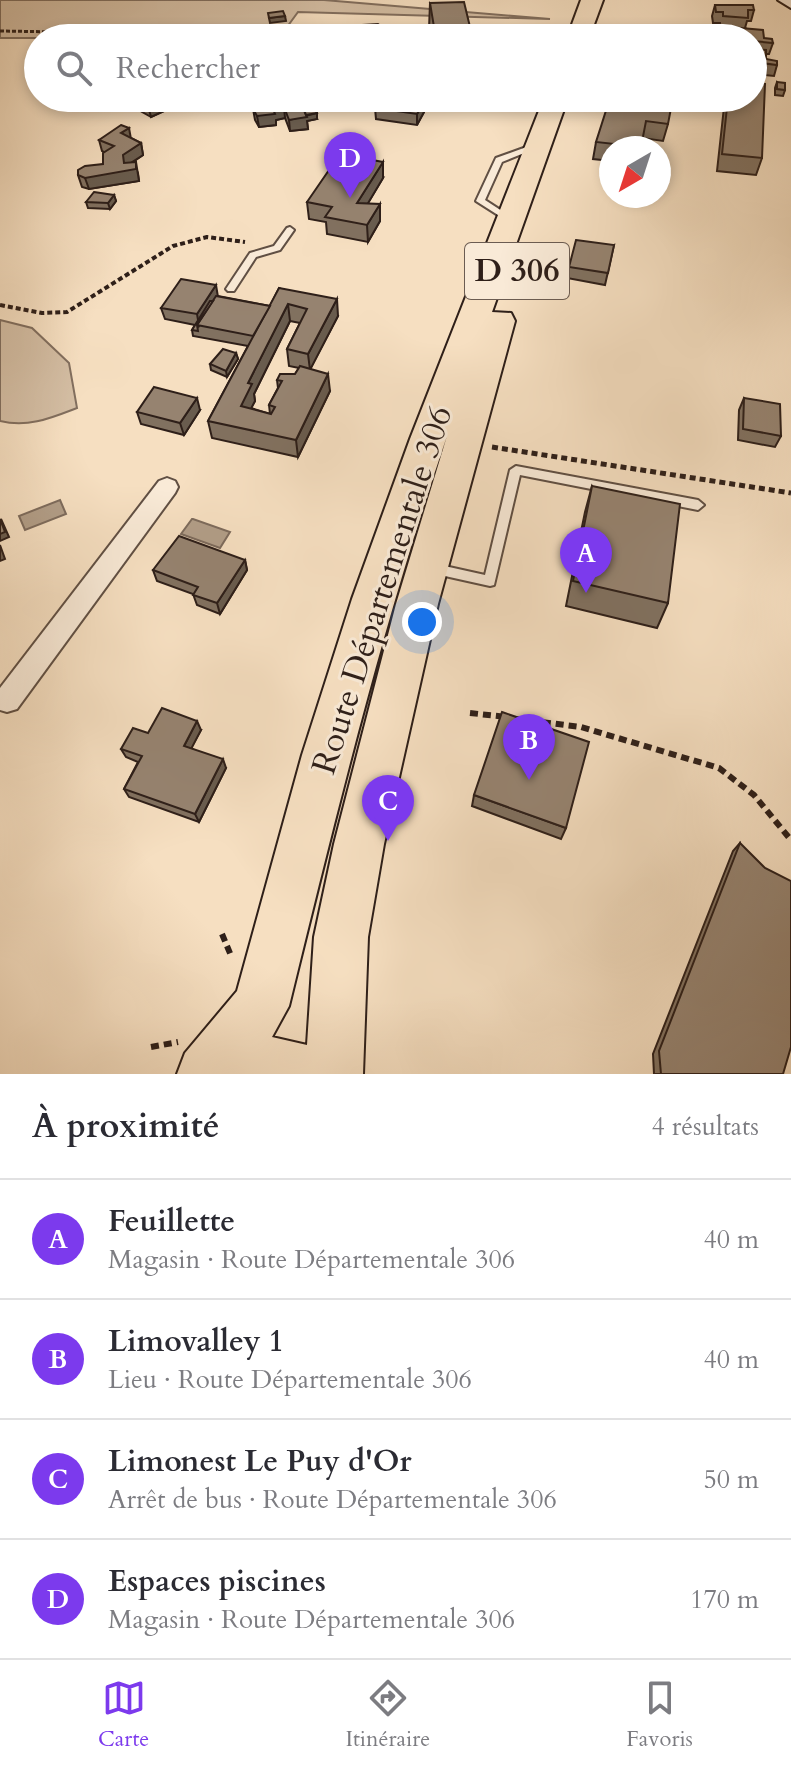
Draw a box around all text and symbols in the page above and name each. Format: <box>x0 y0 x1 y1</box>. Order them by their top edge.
search box <box>24 24 767 112</box>
icon: search <box>52 46 96 90</box>
text: Rechercher <box>116 48 260 89</box>
pin: D <box>324 132 376 198</box>
north arrow <box>599 136 671 208</box>
road number: D 306 <box>465 243 569 299</box>
street label: Route Départementale 306 <box>301 400 463 780</box>
pin: A <box>560 527 612 593</box>
your location <box>402 602 442 642</box>
pin: B <box>503 714 555 780</box>
pin: C <box>362 775 414 841</box>
text: À proximité <box>32 1103 219 1149</box>
text: 4 résultats <box>651 1109 759 1144</box>
text: Feuillette <box>108 1201 235 1242</box>
text: A <box>48 1222 68 1257</box>
text: 40 m <box>703 1222 759 1257</box>
text: Magasin · Route Départementale 306 <box>108 1242 515 1277</box>
text: Limovalley 1 <box>108 1321 284 1362</box>
text: B <box>49 1342 67 1377</box>
text: 40 m <box>703 1342 759 1377</box>
text: Lieu · Route Départementale 306 <box>108 1362 472 1397</box>
text: Limonest Le Puy d'Or <box>108 1441 412 1482</box>
text: C <box>48 1462 68 1497</box>
text: 50 m <box>703 1462 759 1497</box>
text: Arrêt de bus · Route Départementale 306 <box>108 1482 557 1517</box>
text: Espaces piscines <box>108 1561 326 1602</box>
text: D <box>47 1582 69 1617</box>
text: 170 m <box>690 1582 759 1617</box>
text: Magasin · Route Départementale 306 <box>108 1602 515 1637</box>
tab: Carte <box>98 1676 149 1754</box>
tab: Itinéraire <box>345 1676 430 1754</box>
tab: Favoris <box>626 1676 693 1754</box>

